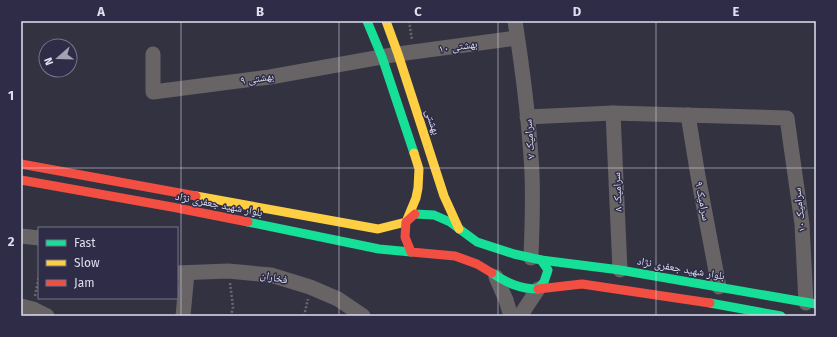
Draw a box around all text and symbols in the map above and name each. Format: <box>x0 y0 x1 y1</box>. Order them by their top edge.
text: A <box>96 4 105 19</box>
text: B <box>256 4 264 19</box>
text: C <box>414 4 422 19</box>
text: D <box>573 4 582 19</box>
text: E <box>733 4 740 19</box>
street label: بهشتی ۱۰ <box>438 37 478 56</box>
north arrow <box>38 38 78 78</box>
text: N <box>42 56 56 67</box>
street label: بهشتی ۹ <box>239 70 275 87</box>
text: 1 <box>8 88 14 103</box>
street label: بهشتی <box>422 108 443 137</box>
street label: سرامیک ۷ <box>521 119 538 159</box>
street label: سرامیک ۸ <box>610 172 625 212</box>
street label: سرامیک ۹ <box>692 180 713 222</box>
street label: سرامیک ۱۰ <box>790 187 809 233</box>
street label: بلوار شهید جعفری نژاد <box>174 190 264 219</box>
legend <box>38 227 178 299</box>
text: 2 <box>8 234 15 249</box>
text: Fast <box>74 236 96 250</box>
street label: بلوار شهید جعفری نژاد <box>636 254 726 283</box>
text: Slow <box>74 256 100 270</box>
street label: فخاران <box>259 268 289 287</box>
text: Jam <box>74 276 94 290</box>

